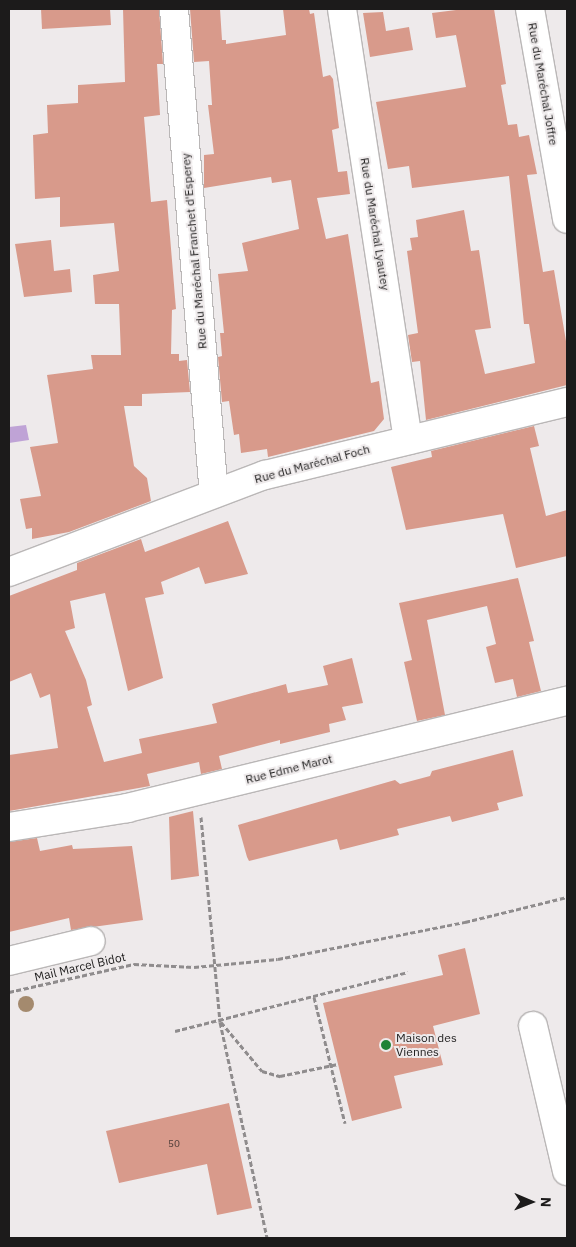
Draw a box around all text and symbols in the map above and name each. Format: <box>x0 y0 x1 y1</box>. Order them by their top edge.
street label: Rue du Maréchal Joffre <box>525 21 561 147</box>
street label: Rue du Maréchal Franchet d'Esperey <box>178 152 210 350</box>
street label: Rue du Maréchal Lyautey <box>357 157 393 291</box>
street label: Rue du Maréchal Foch <box>253 442 371 486</box>
street label: Rue Edme Marot <box>244 751 334 787</box>
street label: Mail Marcel Bidot <box>33 950 127 984</box>
place label: Maison des Viennes <box>396 1031 457 1059</box>
marker: Maison des Viennes <box>380 1039 392 1051</box>
house number: 50 <box>168 1138 180 1150</box>
north arrow <box>506 1177 556 1227</box>
text: N <box>537 1197 555 1207</box>

